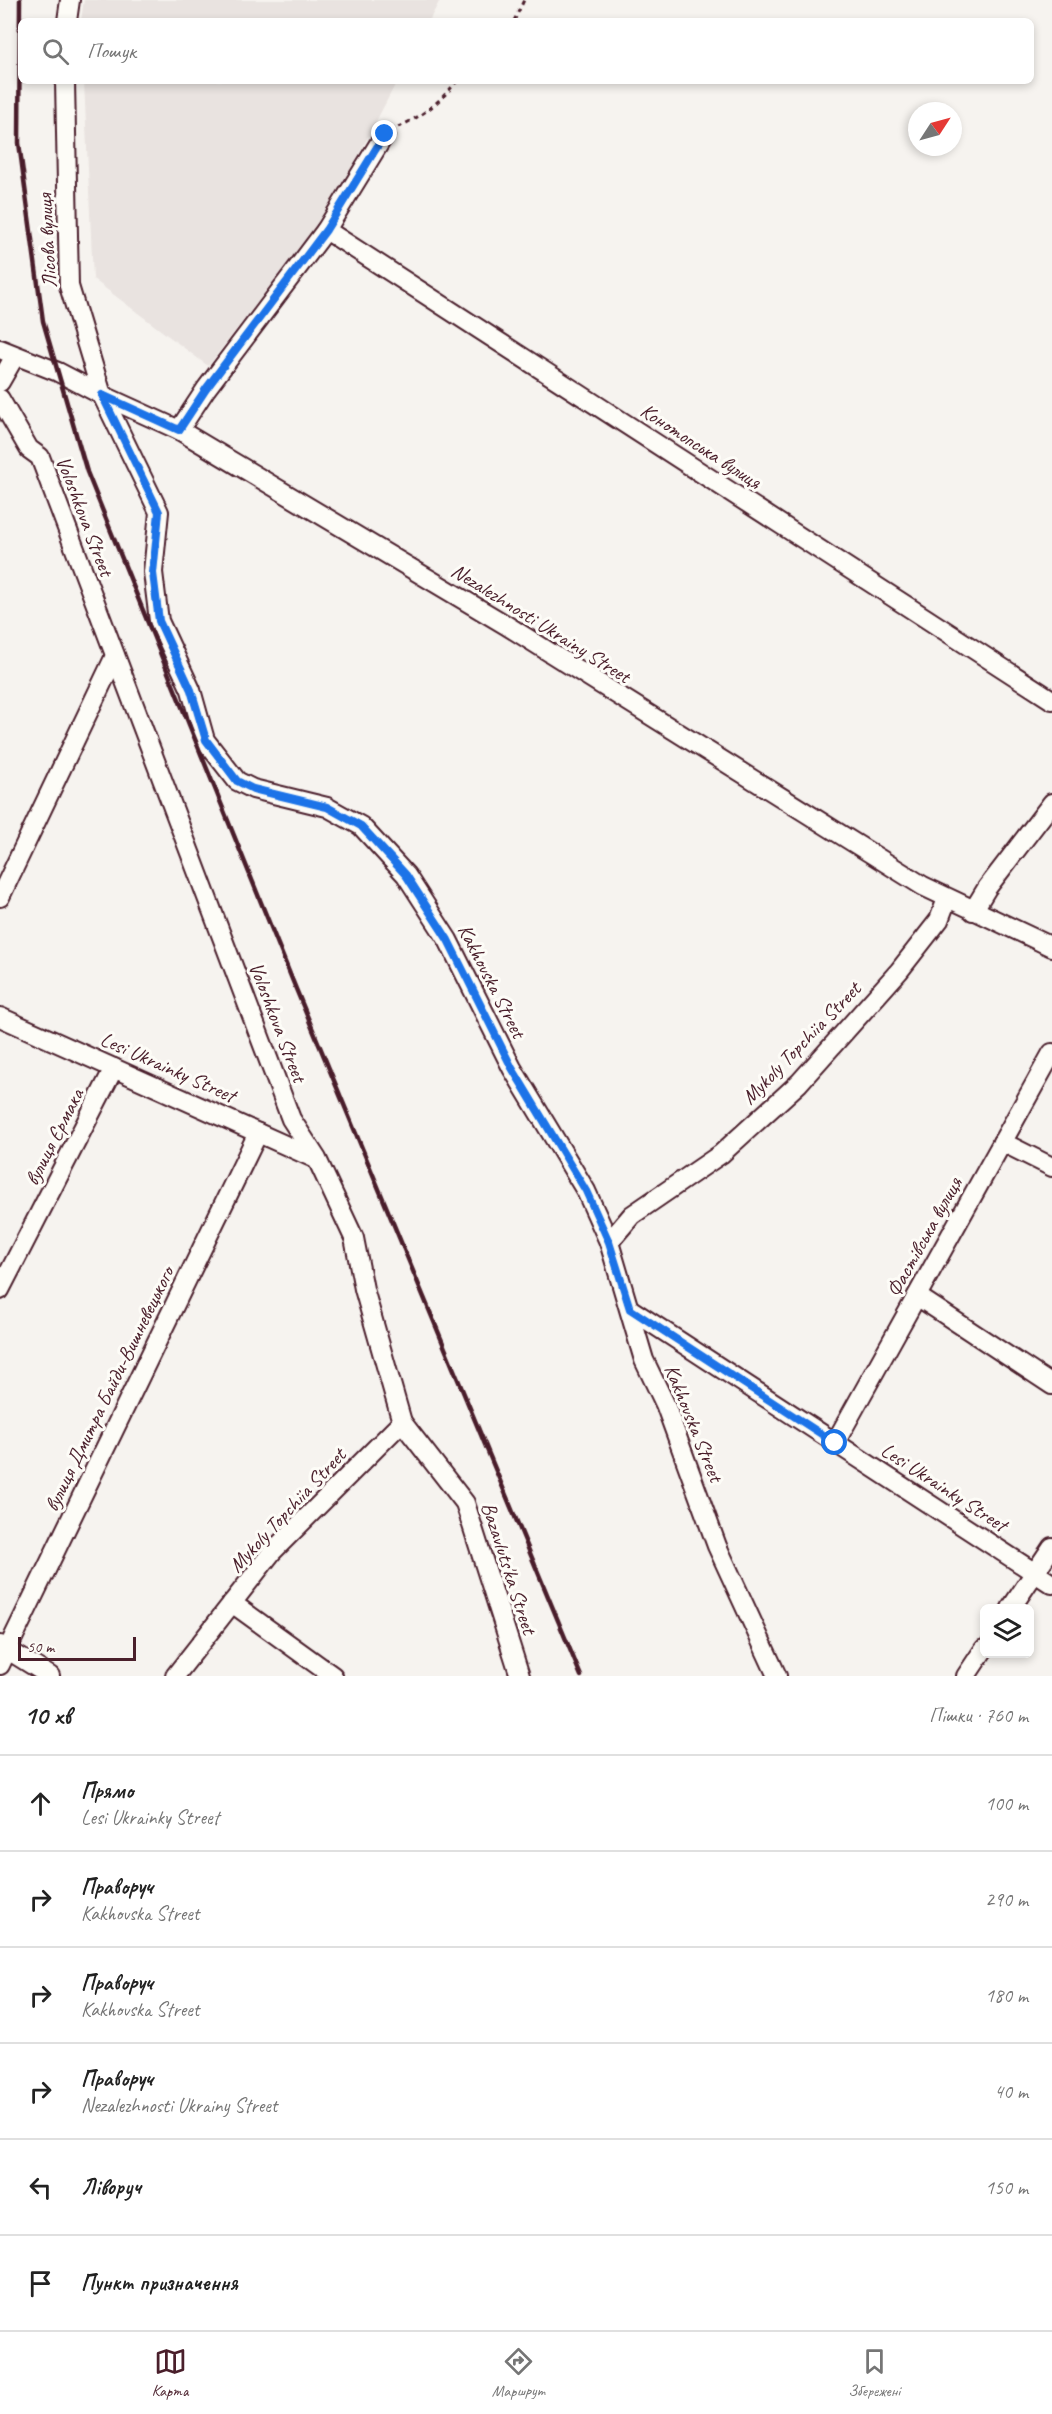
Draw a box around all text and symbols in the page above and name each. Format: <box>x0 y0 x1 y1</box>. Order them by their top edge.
search box <box>18 18 1034 84</box>
icon: search <box>39 35 72 68</box>
text: Пошук <box>87 37 136 65</box>
north arrow <box>908 102 962 156</box>
route end <box>371 120 397 146</box>
street label: Лісова вулиця <box>31 192 62 289</box>
street label: Конотопська вулиця <box>636 397 767 495</box>
street label: Voloshkova Street <box>50 452 121 582</box>
street label: Nezalezhnosti Ukrainy Street <box>447 557 637 690</box>
street label: Kakhovska Street <box>452 920 533 1044</box>
street label: Voloshkova Street <box>243 958 314 1088</box>
street label: Mykoly Topchiia Street <box>736 975 868 1110</box>
street label: Lesi Ukrainky Street <box>97 1026 242 1110</box>
street label: вулиця Єрмака <box>19 1083 90 1190</box>
street label: Фастівська вулиця <box>880 1171 968 1301</box>
street label: вулиця Дмитра Байди-Вишневецького <box>38 1260 181 1516</box>
street label: Kakhovska Street <box>659 1361 730 1487</box>
route start <box>821 1429 847 1455</box>
street label: Lesi Ukrainky Street <box>876 1437 1014 1539</box>
street label: Mykoly Topchiia Street <box>223 1441 353 1578</box>
street label: Bazavluts'ka Street <box>475 1499 543 1639</box>
map controls <box>980 1604 1034 1658</box>
button: layers <box>980 1604 1034 1658</box>
scale bar <box>18 1634 136 1662</box>
text: 50 m <box>27 1637 54 1657</box>
text: 10 хв <box>24 1699 71 1732</box>
text: Пішки · 760 m <box>929 1703 1028 1728</box>
text: Прямо <box>81 1777 133 1805</box>
icon: ahead <box>24 1787 57 1820</box>
text: 100 m <box>985 1791 1028 1816</box>
text: Lesi Ukrainky Street <box>81 1805 219 1830</box>
text: Праворуч <box>81 1873 153 1901</box>
icon: right <box>24 1883 57 1916</box>
text: 290 m <box>985 1887 1028 1912</box>
text: Kakhovska Street <box>81 1901 199 1926</box>
text: Праворуч <box>81 1969 153 1997</box>
icon: right <box>24 1979 57 2012</box>
text: 180 m <box>985 1983 1028 2008</box>
text: Kakhovska Street <box>81 1997 199 2022</box>
text: Праворуч <box>81 2065 153 2093</box>
icon: right <box>24 2075 57 2108</box>
text: 40 m <box>994 2079 1028 2104</box>
text: Nezalezhnosti Ukrainy Street <box>81 2093 277 2118</box>
icon: left <box>24 2171 57 2204</box>
text: Ліворуч <box>81 2173 141 2201</box>
text: 150 m <box>985 2175 1028 2200</box>
icon: arrive <box>24 2267 57 2300</box>
text: Пункт призначення <box>81 2269 238 2297</box>
tab: Карта <box>152 2345 188 2401</box>
tab: Маршрут <box>492 2345 545 2401</box>
tab: Збережені <box>848 2345 900 2401</box>

